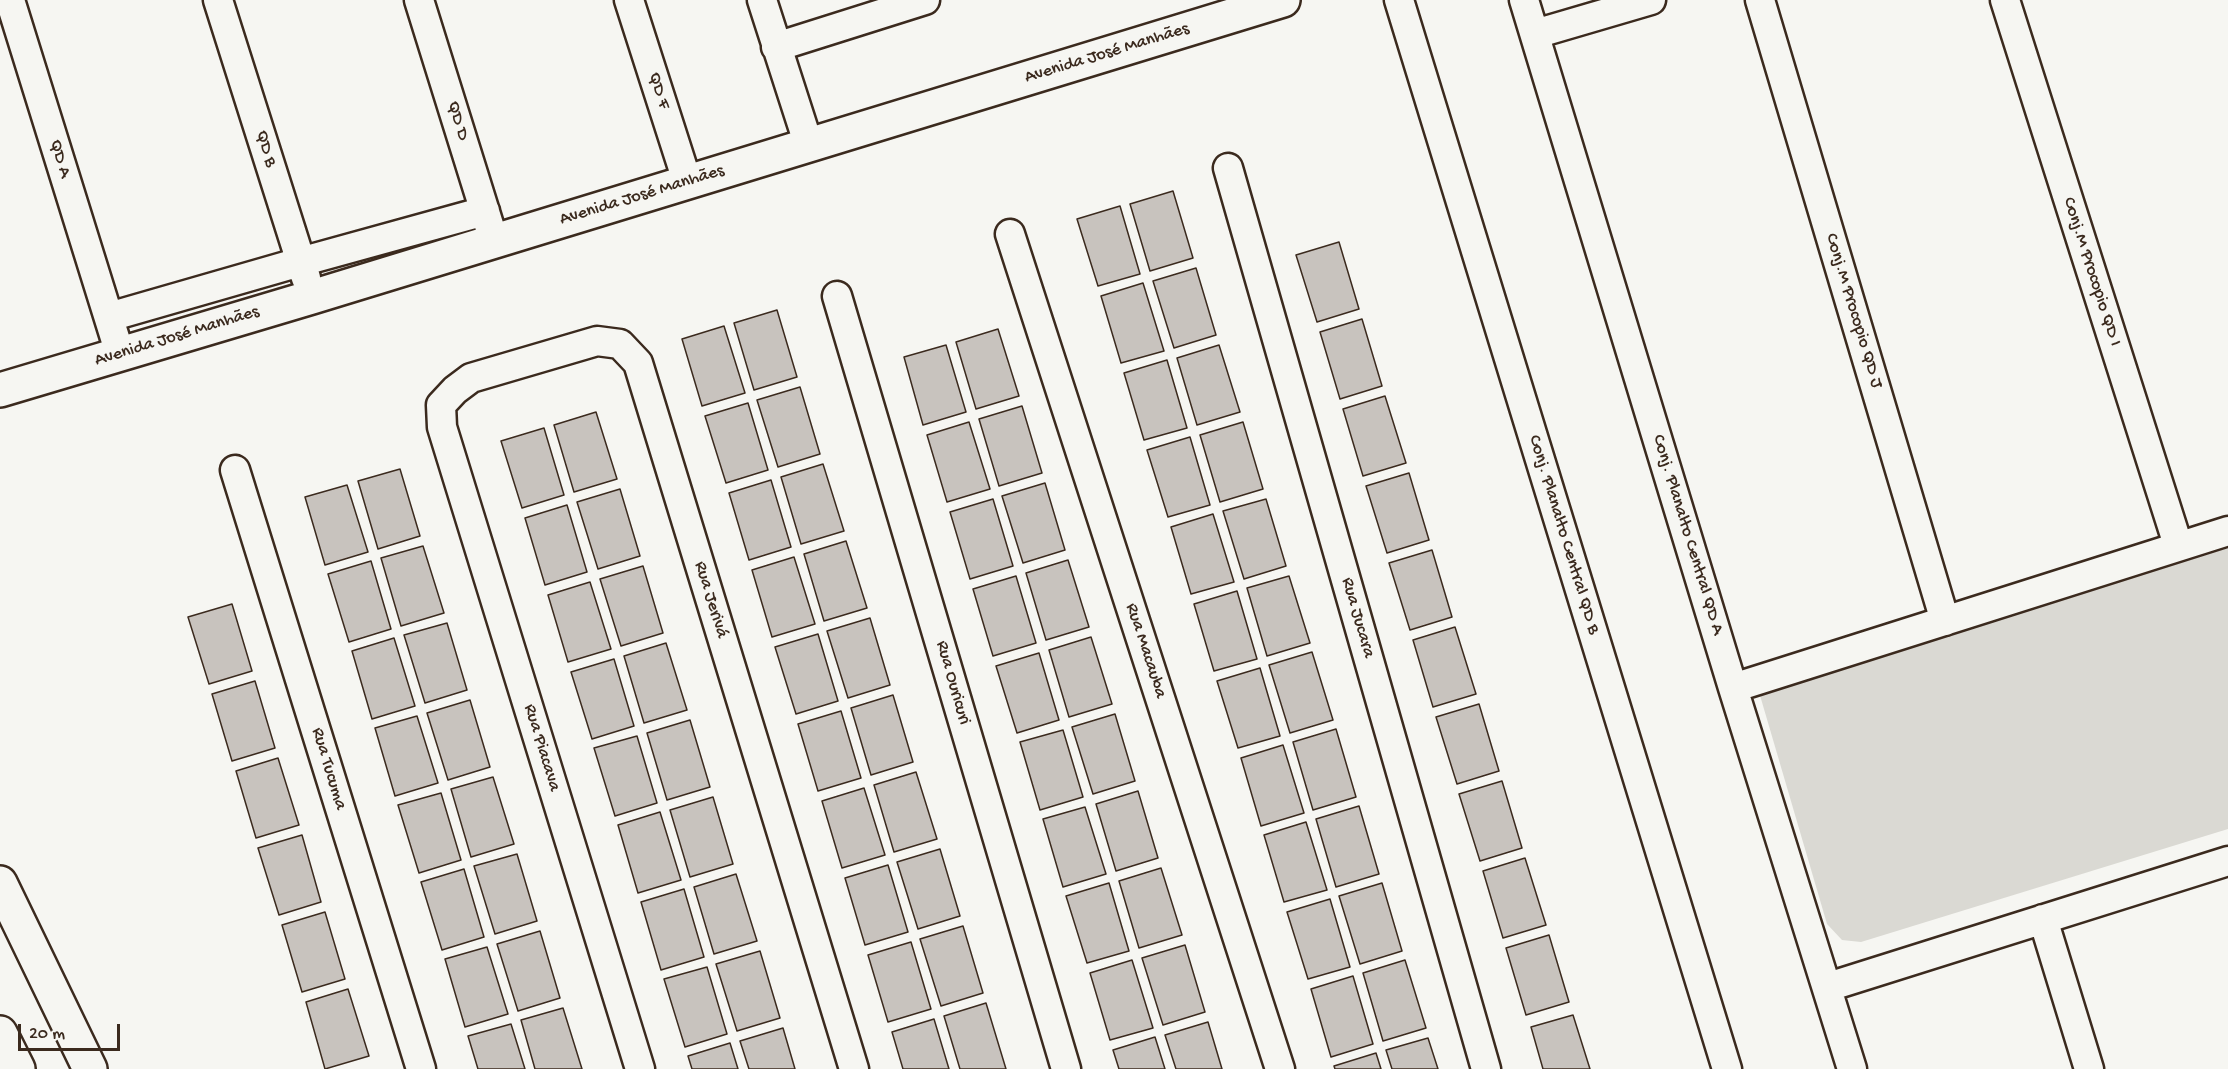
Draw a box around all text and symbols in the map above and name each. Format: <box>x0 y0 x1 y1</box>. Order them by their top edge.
street label: Avenida José Manhães <box>1022 19 1192 89</box>
street label: QD F <box>642 70 674 112</box>
street label: QD D <box>441 99 473 143</box>
street label: QD B <box>249 128 281 170</box>
street label: QD A <box>43 137 75 181</box>
street label: Avenida José Manhães <box>557 161 727 231</box>
street label: Conj.M Procopio QD I <box>2057 195 2125 349</box>
street label: Conj.M Procopio QD J <box>1819 231 1887 391</box>
street label: Avenida José Manhães <box>92 302 262 372</box>
street label: Conj. Planalto Central QD A <box>1646 432 1728 638</box>
street label: Conj. Planalto Central QD B <box>1522 433 1604 637</box>
street label: Rua Jerivá <box>688 559 732 641</box>
street label: Rua Jucara <box>1335 575 1379 661</box>
street label: Rua Macauba <box>1119 601 1171 701</box>
street label: Rua Ouricuri <box>930 638 974 728</box>
street label: Rua Piacava <box>518 702 564 794</box>
street label: Rua Tucuma <box>305 725 351 813</box>
scale bar <box>21 1012 123 1050</box>
text: 20 m <box>29 1024 65 1045</box>

